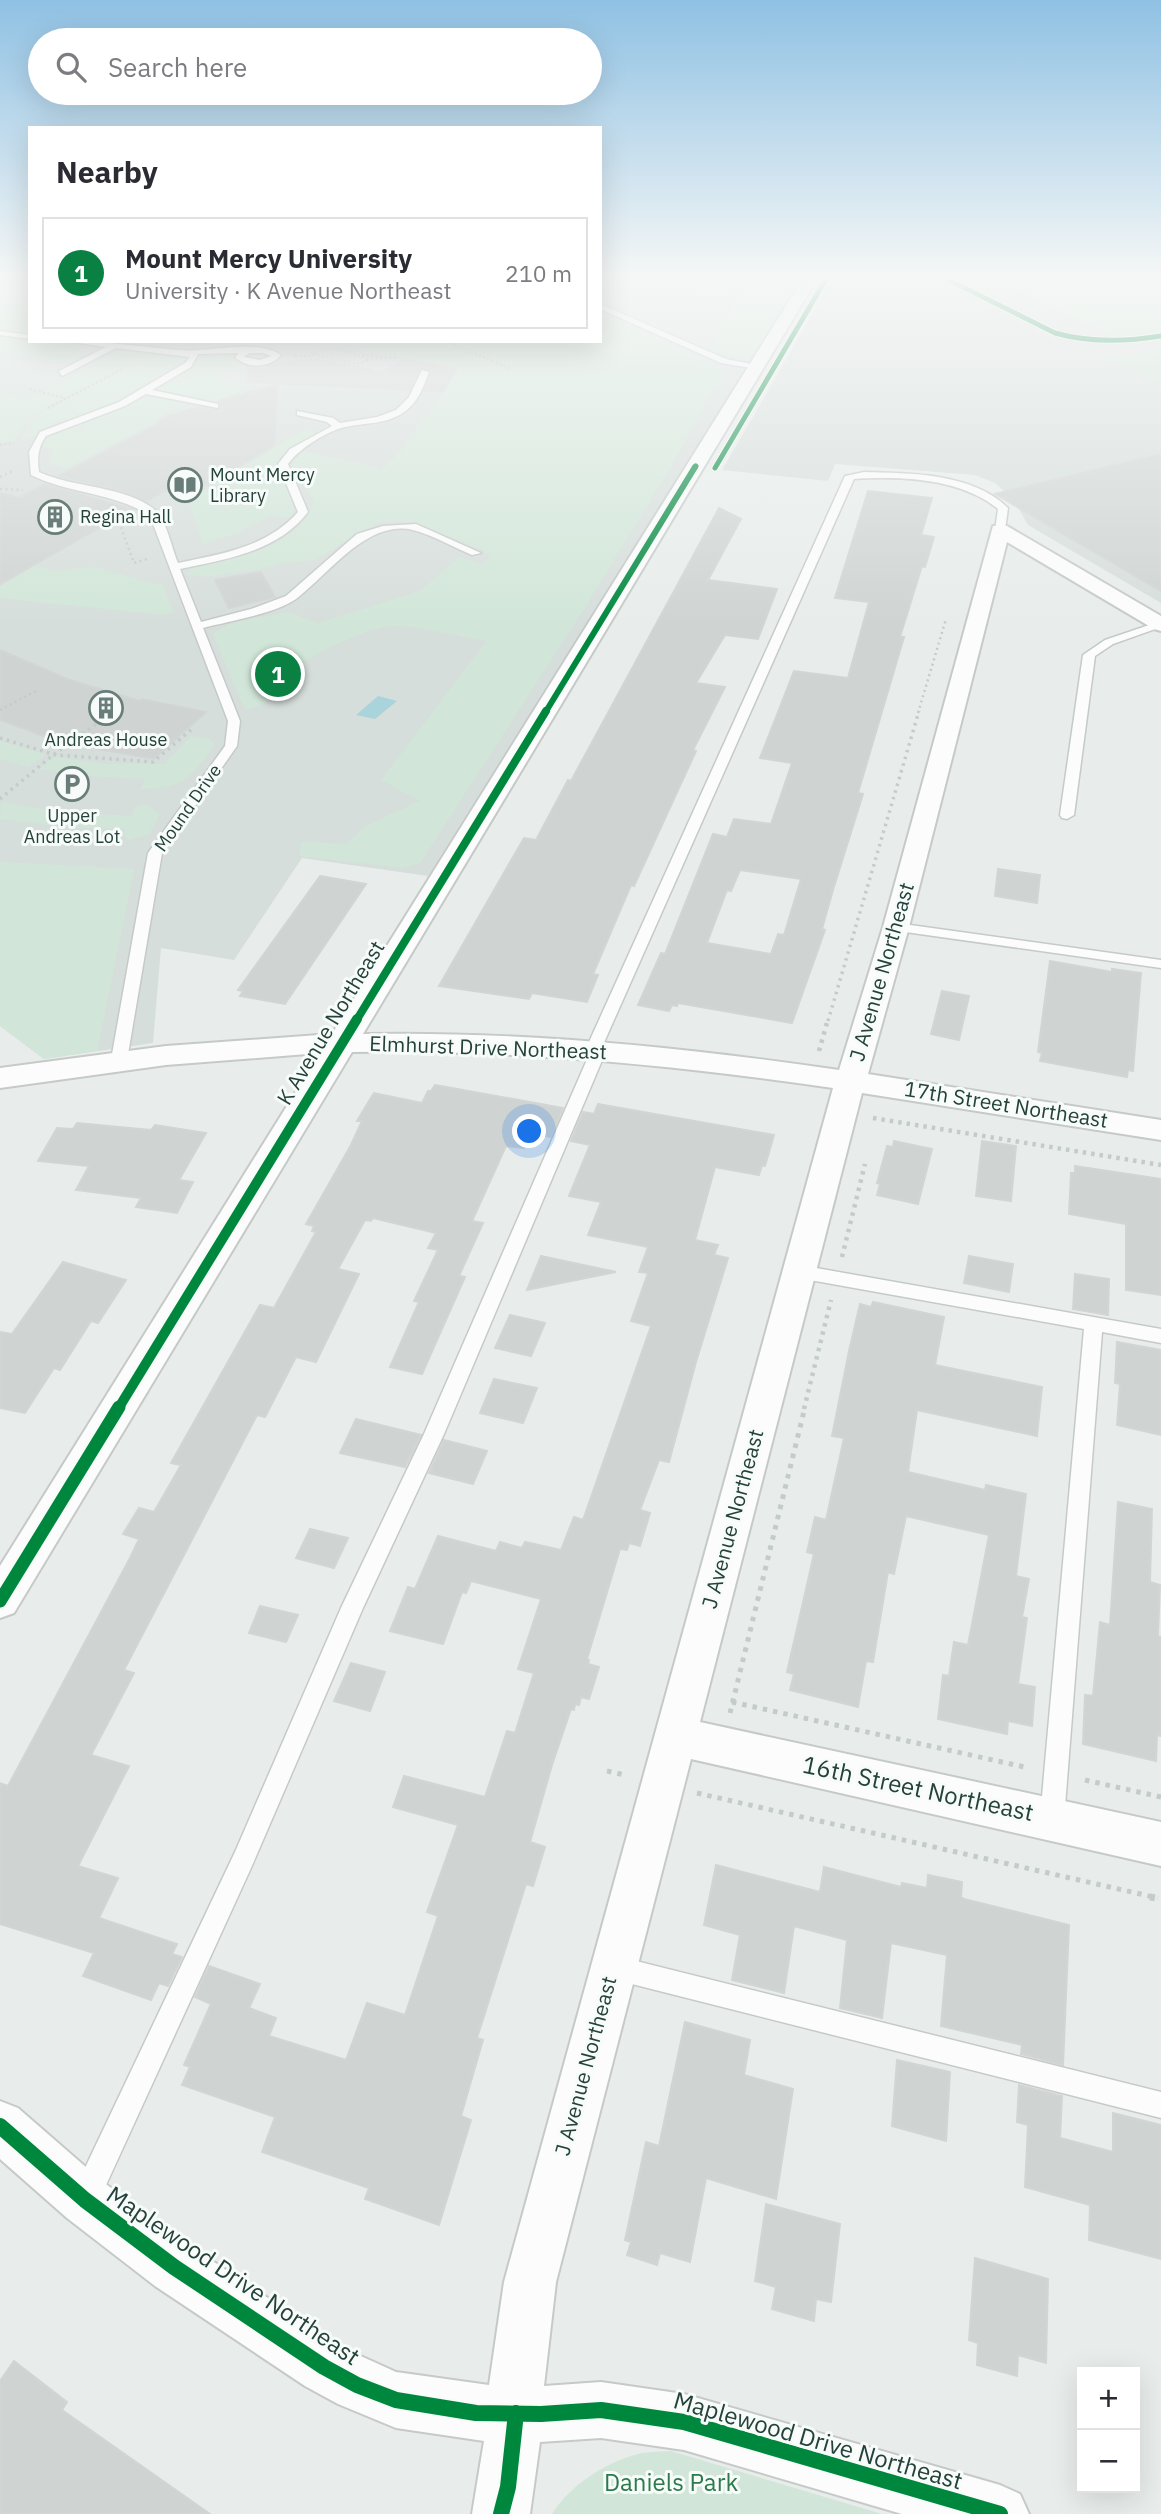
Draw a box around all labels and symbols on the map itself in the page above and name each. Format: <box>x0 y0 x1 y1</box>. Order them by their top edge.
place label: Mount Mercy Library <box>210 463 315 507</box>
library icon: Mount Mercy Library <box>166 466 204 504</box>
building icon: Regina Hall <box>36 498 74 536</box>
place label: Regina Hall <box>80 505 171 528</box>
pin: 1 <box>255 648 301 700</box>
building icon: Andreas House <box>87 689 125 727</box>
place label: Andreas House <box>45 728 168 751</box>
street label: Mound Drive <box>149 759 226 856</box>
parking icon: Upper Andreas Lot <box>53 765 91 803</box>
place label: Upper Andreas Lot <box>24 804 120 848</box>
street label: J Avenue Northeast <box>842 879 920 1064</box>
street label: K Avenue Northeast <box>270 935 390 1110</box>
street label: Elmhurst Drive Northeast <box>369 1029 607 1065</box>
street label: 17th Street Northeast <box>902 1074 1110 1134</box>
your location <box>512 1114 546 1148</box>
street label: J Avenue Northeast <box>695 1426 769 1612</box>
street label: 16th Street Northeast <box>800 1748 1037 1828</box>
street label: J Avenue Northeast <box>548 1973 622 2159</box>
street label: Maplewood Drive Northeast <box>101 2178 367 2372</box>
street label: Maplewood Drive Northeast <box>670 2383 967 2497</box>
park label: Daniels Park <box>604 2466 738 2498</box>

